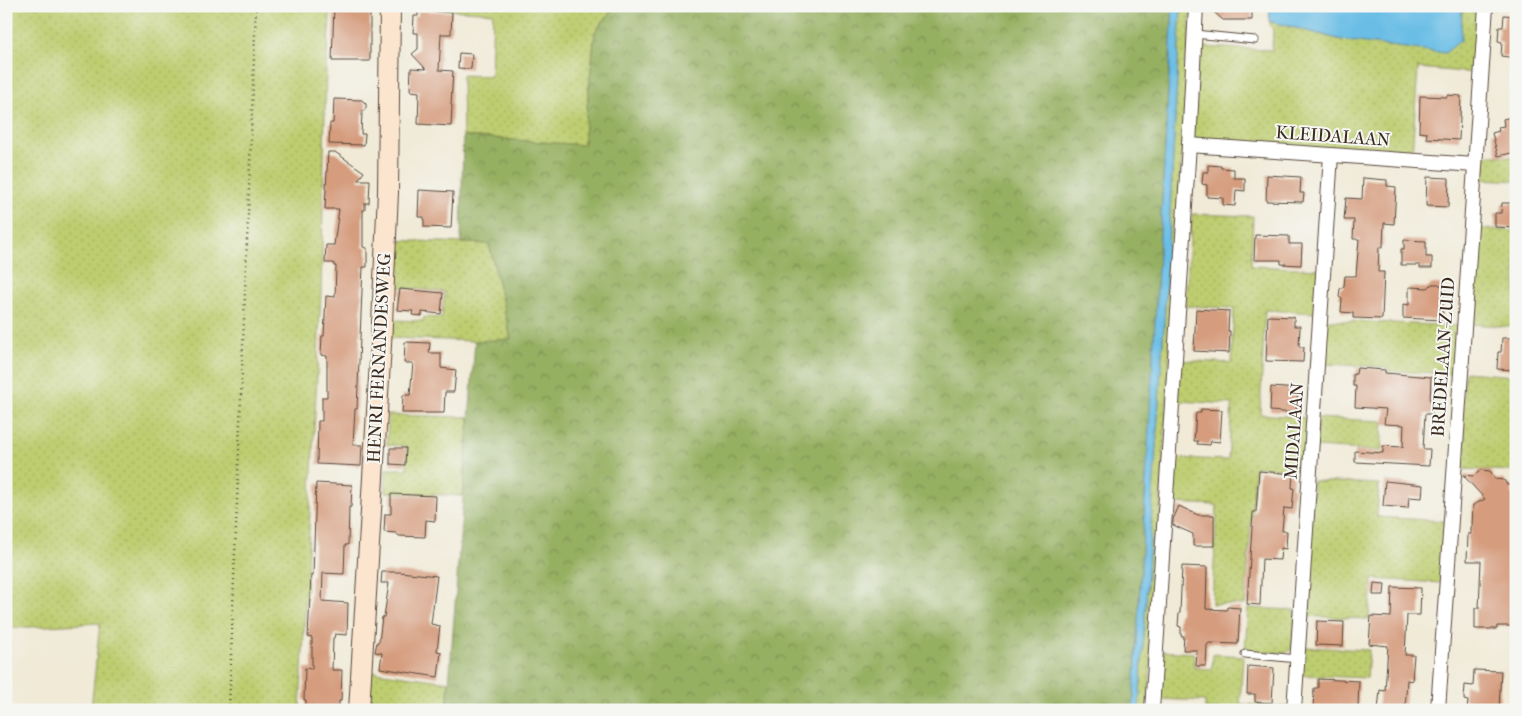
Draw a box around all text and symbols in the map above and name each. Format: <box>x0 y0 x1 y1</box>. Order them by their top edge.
street label: KLEIDALAAN <box>1275 122 1391 151</box>
street label: HENRI FERNANDESWEG <box>364 252 396 464</box>
street label: BREDELAAN-ZUID <box>1427 277 1460 438</box>
street label: MIDALAAN <box>1281 382 1308 480</box>

